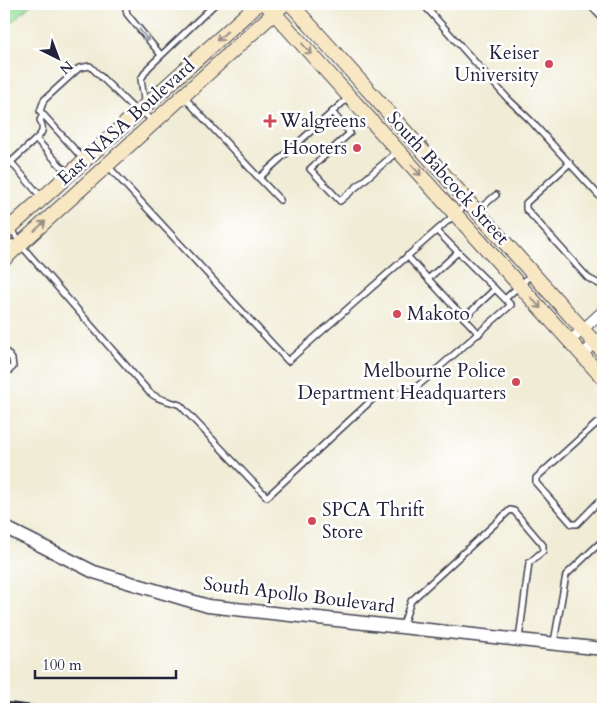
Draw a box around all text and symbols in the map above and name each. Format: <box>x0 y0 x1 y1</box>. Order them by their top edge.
one-way arrow <box>139 28 150 41</box>
one-way arrow <box>216 31 229 42</box>
north arrow <box>32 32 82 82</box>
place label: Keiser University <box>454 40 539 88</box>
one-way arrow <box>301 43 313 56</box>
street label: East NASA Boulevard <box>53 54 199 190</box>
marker: Keiser University <box>543 58 555 70</box>
street label: South Babcock Street <box>381 106 515 250</box>
place label: Walgreens <box>279 108 366 134</box>
marker: Walgreens <box>264 115 276 127</box>
place label: Hooters <box>283 135 347 161</box>
marker: Hooters <box>351 142 363 154</box>
one-way arrow <box>410 163 421 176</box>
one-way arrow <box>33 220 46 232</box>
one-way arrow <box>530 297 542 310</box>
place label: Makoto <box>407 301 470 327</box>
marker: Makoto <box>391 308 403 320</box>
place label: Melbourne Police Department Headquarters <box>298 358 506 406</box>
marker: Melbourne Police Department Headquarters <box>510 376 522 388</box>
place label: SPCA Thrift Store <box>322 497 424 545</box>
marker: SPCA Thrift Store <box>306 515 318 527</box>
street label: South Apollo Boulevard <box>202 570 396 620</box>
scale bar <box>35 648 176 680</box>
text: 100 m <box>42 655 82 675</box>

